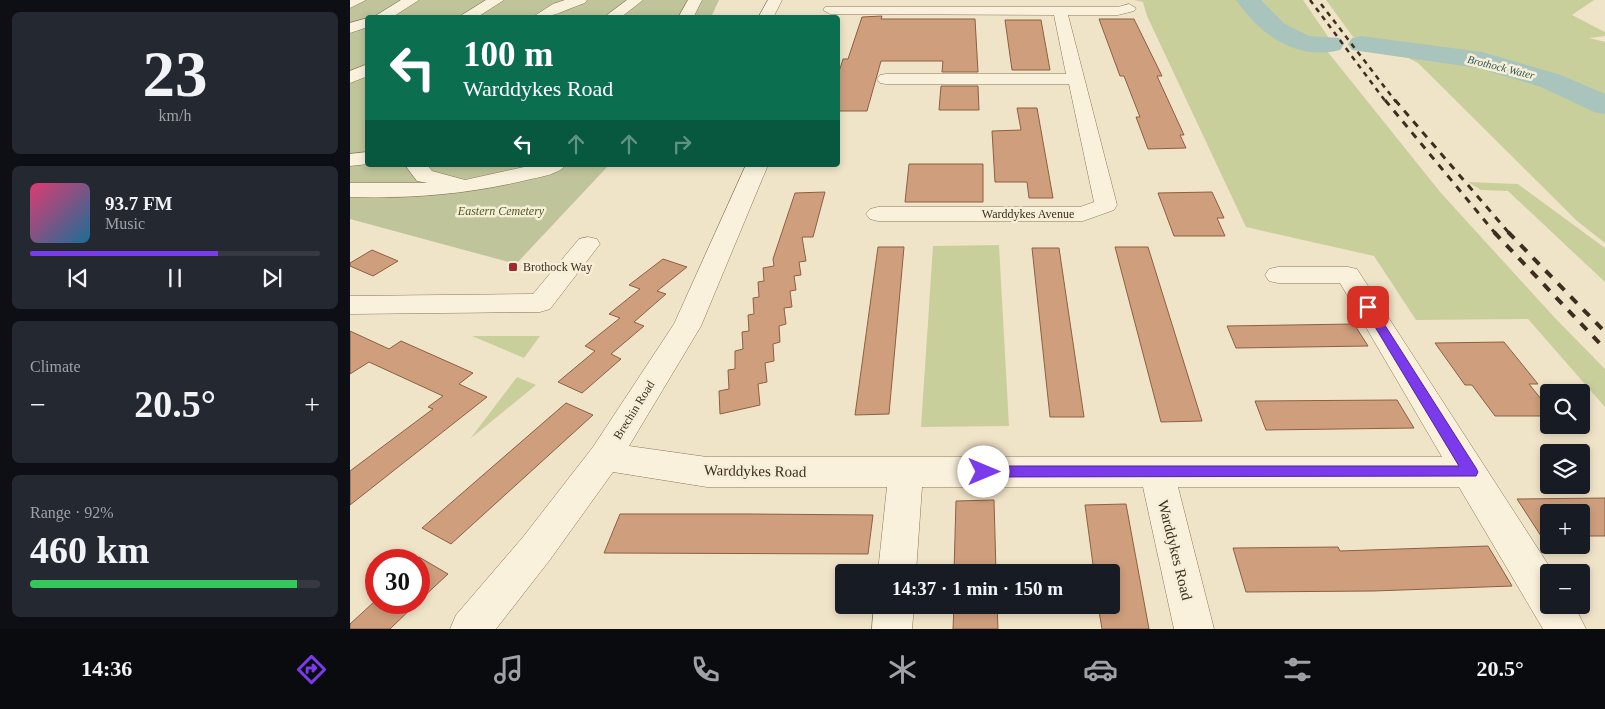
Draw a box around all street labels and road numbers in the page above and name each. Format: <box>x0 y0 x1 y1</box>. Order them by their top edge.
street label: Warddykes Avenue <box>982 207 1074 221</box>
street label: Brechin Road <box>610 378 658 442</box>
street label: Warddykes Road <box>704 462 807 480</box>
street label: Warddykes Road <box>1155 498 1195 602</box>

